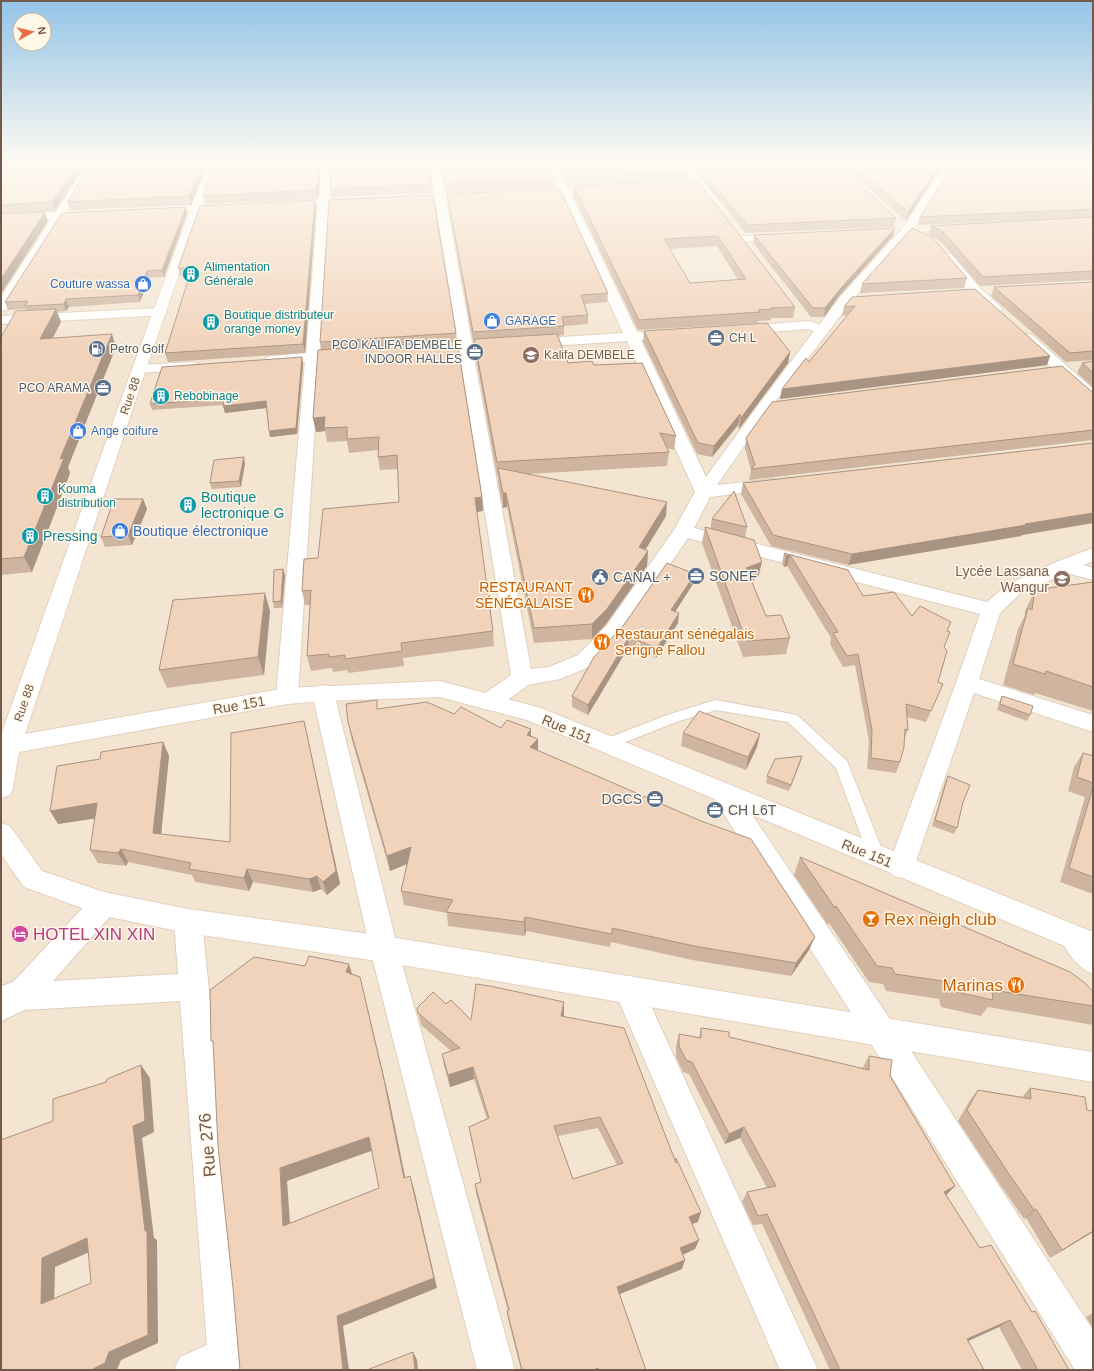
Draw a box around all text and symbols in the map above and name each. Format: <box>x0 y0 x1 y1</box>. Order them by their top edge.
north arrow <box>12 12 52 52</box>
text: N <box>35 26 48 35</box>
place label: Alimentation Générale <box>204 260 270 288</box>
building icon: Alimentation Générale <box>181 264 201 284</box>
shop icon: Couture wassa <box>133 274 153 294</box>
place label: Couture wassa <box>50 277 130 291</box>
place label: Boutique distributeur orange money <box>224 308 334 336</box>
shop icon: GARAGE <box>482 311 502 331</box>
building icon: Boutique distributeur orange money <box>201 312 221 332</box>
place label: GARAGE <box>505 314 556 328</box>
office icon: CH L <box>706 328 726 348</box>
place label: CH L <box>729 331 757 345</box>
place label: PCO KALIFA DEMBELE INDOOR HALLES <box>332 338 462 366</box>
fuel station icon: Petro Golf <box>87 339 107 359</box>
place label: Petro Golf <box>110 342 165 356</box>
office icon: PCO KALIFA DEMBELE INDOOR HALLES <box>465 342 485 362</box>
school or university icon: Kalifa DEMBELE <box>521 345 541 365</box>
place label: Kalifa DEMBELE <box>544 348 635 362</box>
street label: Rue 88 <box>117 375 143 417</box>
office icon: PCO ARAMA <box>93 378 113 398</box>
place label: PCO ARAMA <box>19 381 90 395</box>
building icon: Rebobinage <box>151 386 171 406</box>
place label: Rebobinage <box>174 389 239 403</box>
shop icon: Ange coifure <box>68 421 88 441</box>
place label: Ange coifure <box>91 424 159 438</box>
place label: Kouma distribution <box>58 482 116 510</box>
building icon: Kouma distribution <box>35 486 55 506</box>
place label: Boutique lectronique G <box>201 489 284 521</box>
building icon: Boutique lectronique G <box>178 495 198 515</box>
shop icon: Boutique électronique <box>110 521 130 541</box>
place label: Boutique électronique <box>133 523 269 539</box>
building icon: Pressing <box>20 526 40 546</box>
place label: Pressing <box>43 528 97 544</box>
place label: Lycée Lassana Wangur <box>955 563 1049 595</box>
office icon: SONEF <box>686 566 706 586</box>
public building icon: CANAL + <box>590 567 610 587</box>
place label: SONEF <box>709 568 757 584</box>
place label: CANAL + <box>613 569 671 585</box>
school or university icon: Lycée Lassana Wangur <box>1052 569 1072 589</box>
place label: RESTAURANT SÉNÉGALAISE <box>475 579 573 611</box>
restaurant icon: RESTAURANT SÉNÉGALAISE <box>576 585 596 605</box>
place label: Restaurant sénégalais Serigne Fallou <box>615 626 754 658</box>
restaurant icon: Restaurant sénégalais Serigne Fallou <box>592 632 612 652</box>
street label: Rue 88 <box>11 682 37 724</box>
street label: Rue 151 <box>212 692 267 717</box>
street label: Rue 151 <box>540 711 595 747</box>
office icon: DGCS <box>645 789 665 809</box>
place label: DGCS <box>602 791 642 807</box>
office icon: CH L6T <box>705 800 725 820</box>
place label: CH L6T <box>728 802 777 818</box>
street label: Rue 151 <box>839 836 895 870</box>
bar icon: Rex neigh club <box>861 909 881 929</box>
place label: Rex neigh club <box>884 910 996 929</box>
hotel icon: HOTEL XIN XIN <box>10 924 30 944</box>
place label: HOTEL XIN XIN <box>33 925 155 944</box>
restaurant icon: Marinas <box>1006 975 1026 995</box>
place label: Marinas <box>943 976 1003 995</box>
street label: Rue 276 <box>195 1112 220 1178</box>

